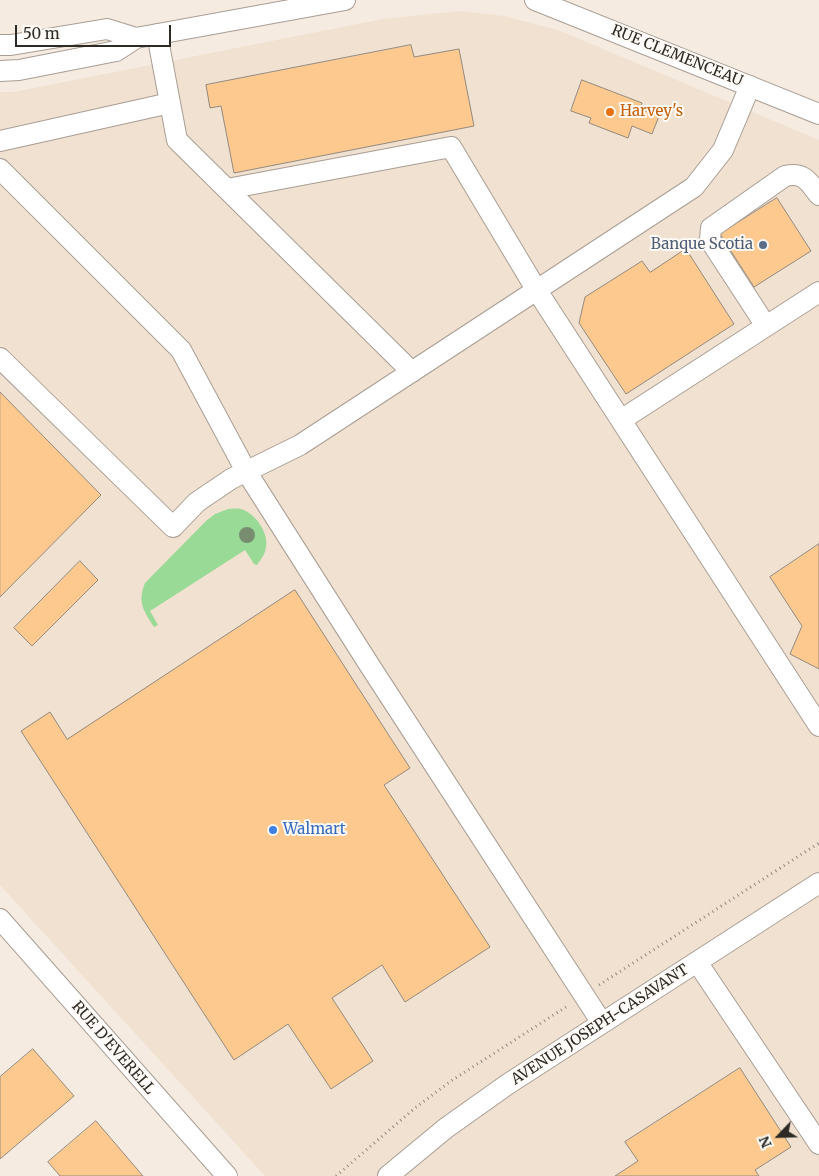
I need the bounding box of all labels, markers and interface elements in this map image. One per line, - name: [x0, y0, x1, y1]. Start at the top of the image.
- scale bar: [18, 15, 174, 47]
- street label: RUE CLEMENCEAU: [609, 21, 745, 91]
- text: 50 m: [23, 24, 60, 43]
- place label: Harvey's: [620, 103, 683, 121]
- marker: Harvey's: [604, 106, 616, 118]
- place label: Banque Scotia: [651, 236, 753, 254]
- marker: Banque Scotia: [757, 239, 769, 251]
- place label: Walmart: [283, 821, 346, 839]
- marker: Walmart: [267, 824, 279, 836]
- street label: AVENUE JOSEPH-CASAVANT: [508, 961, 692, 1089]
- street label: RUE D'EVERELL: [68, 998, 158, 1098]
- north arrow: [754, 1111, 804, 1161]
- text: N: [755, 1133, 776, 1151]

